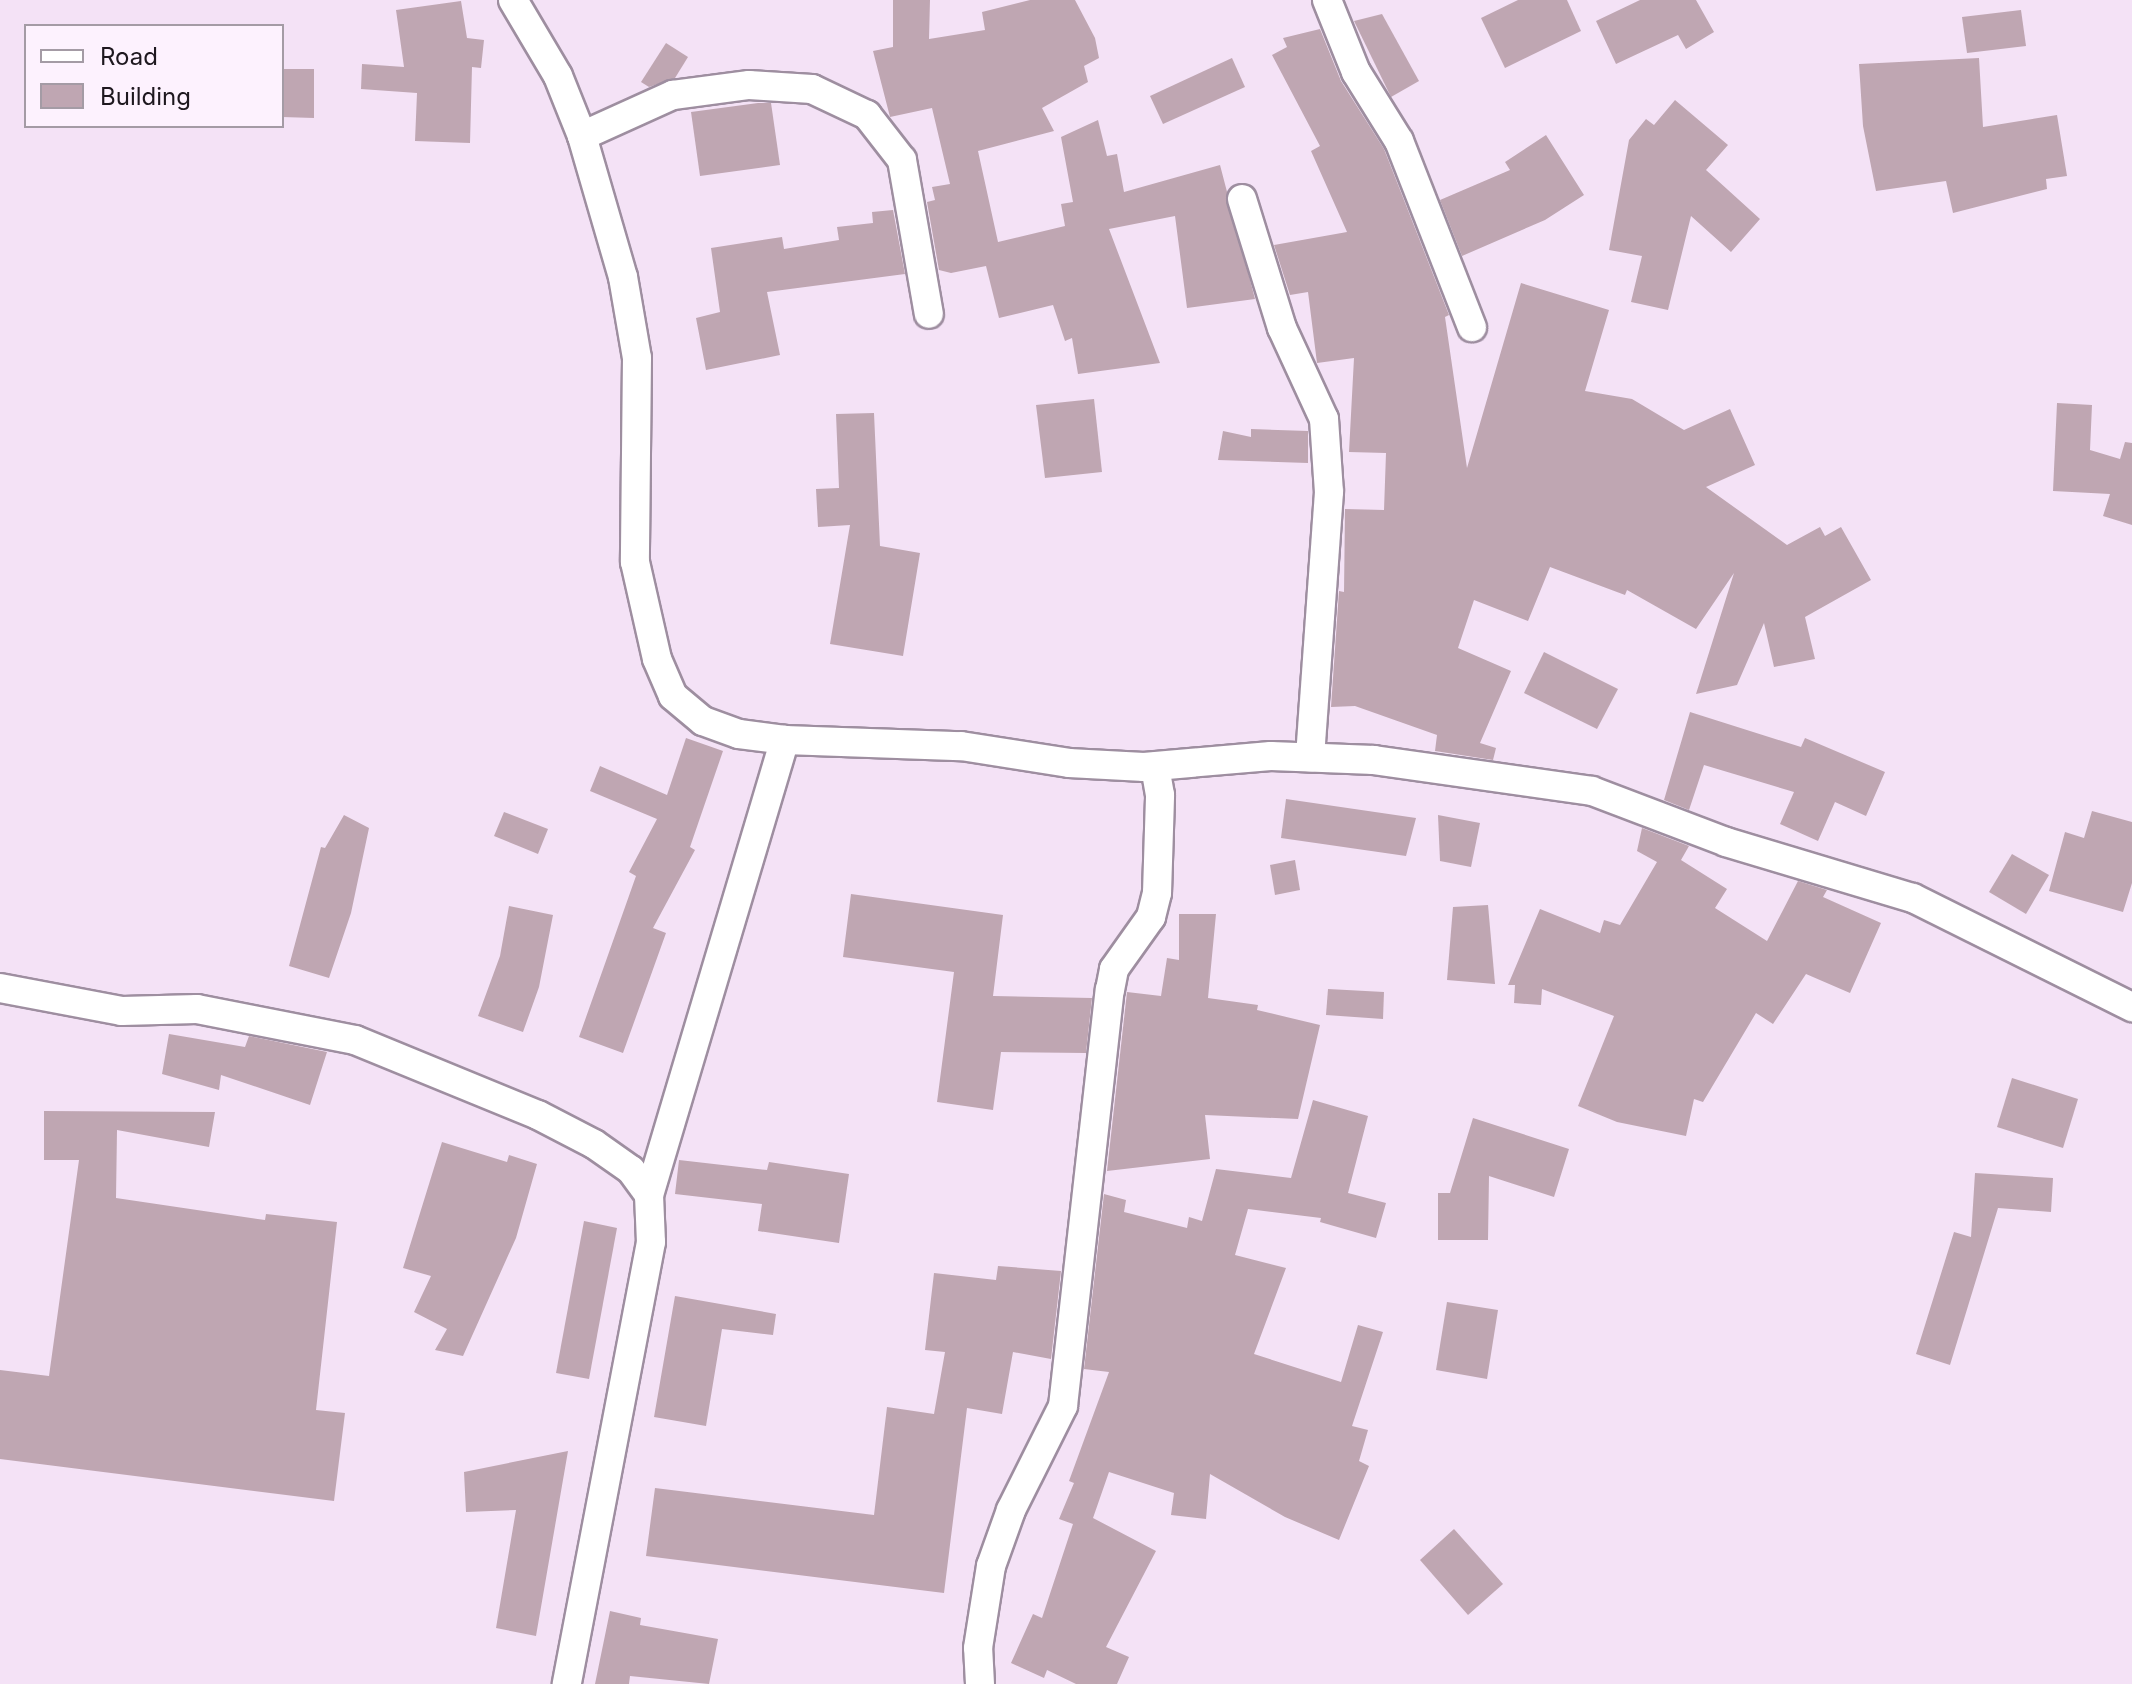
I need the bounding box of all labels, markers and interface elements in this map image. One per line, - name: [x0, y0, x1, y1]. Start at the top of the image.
- legend: [24, 24, 284, 128]
- text: Road: [100, 42, 158, 71]
- text: Building: [100, 82, 191, 111]

